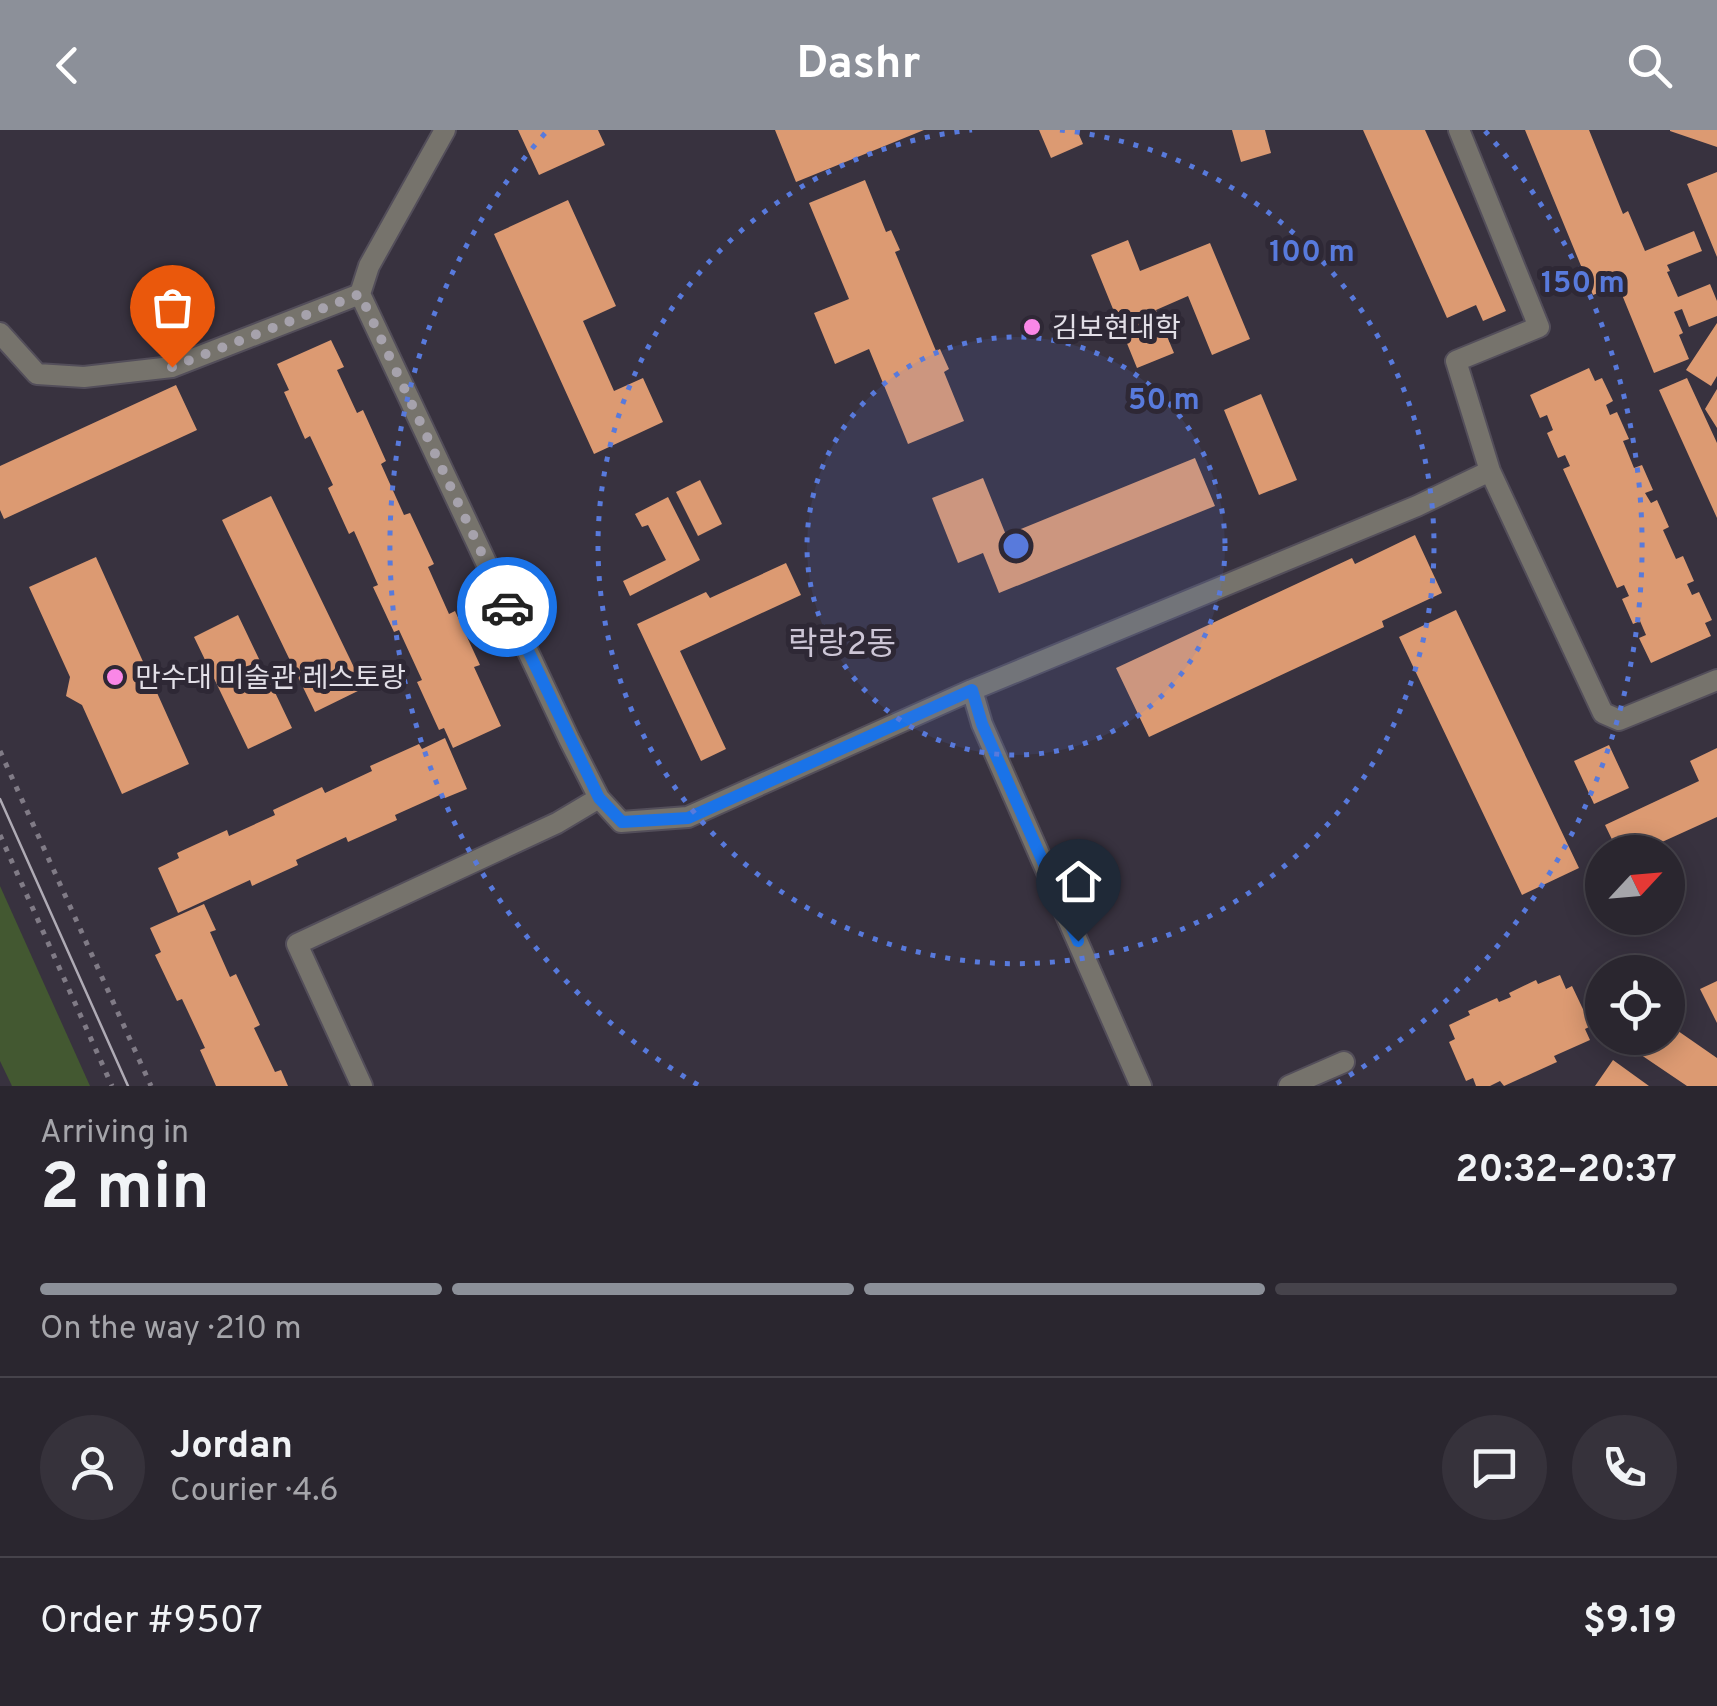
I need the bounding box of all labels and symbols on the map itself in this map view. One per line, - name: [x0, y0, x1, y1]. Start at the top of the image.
- text: 100 m: [1269, 235, 1355, 272]
- pin: [130, 265, 215, 368]
- text: 150 m: [1541, 266, 1625, 303]
- place label: 김보현대학: [1052, 312, 1181, 348]
- marker: 김보현대학: [1021, 316, 1043, 338]
- text: 50 m: [1128, 383, 1200, 420]
- centre of rings: [998, 528, 1034, 564]
- courier: [457, 557, 557, 657]
- district label: 락랑2동: [788, 626, 896, 666]
- place label: 만수대 미술관 레스토랑: [135, 662, 406, 698]
- marker: 만수대 미술관 레스토랑: [104, 666, 126, 688]
- north arrow: [1585, 835, 1685, 935]
- pin: [1036, 839, 1121, 942]

